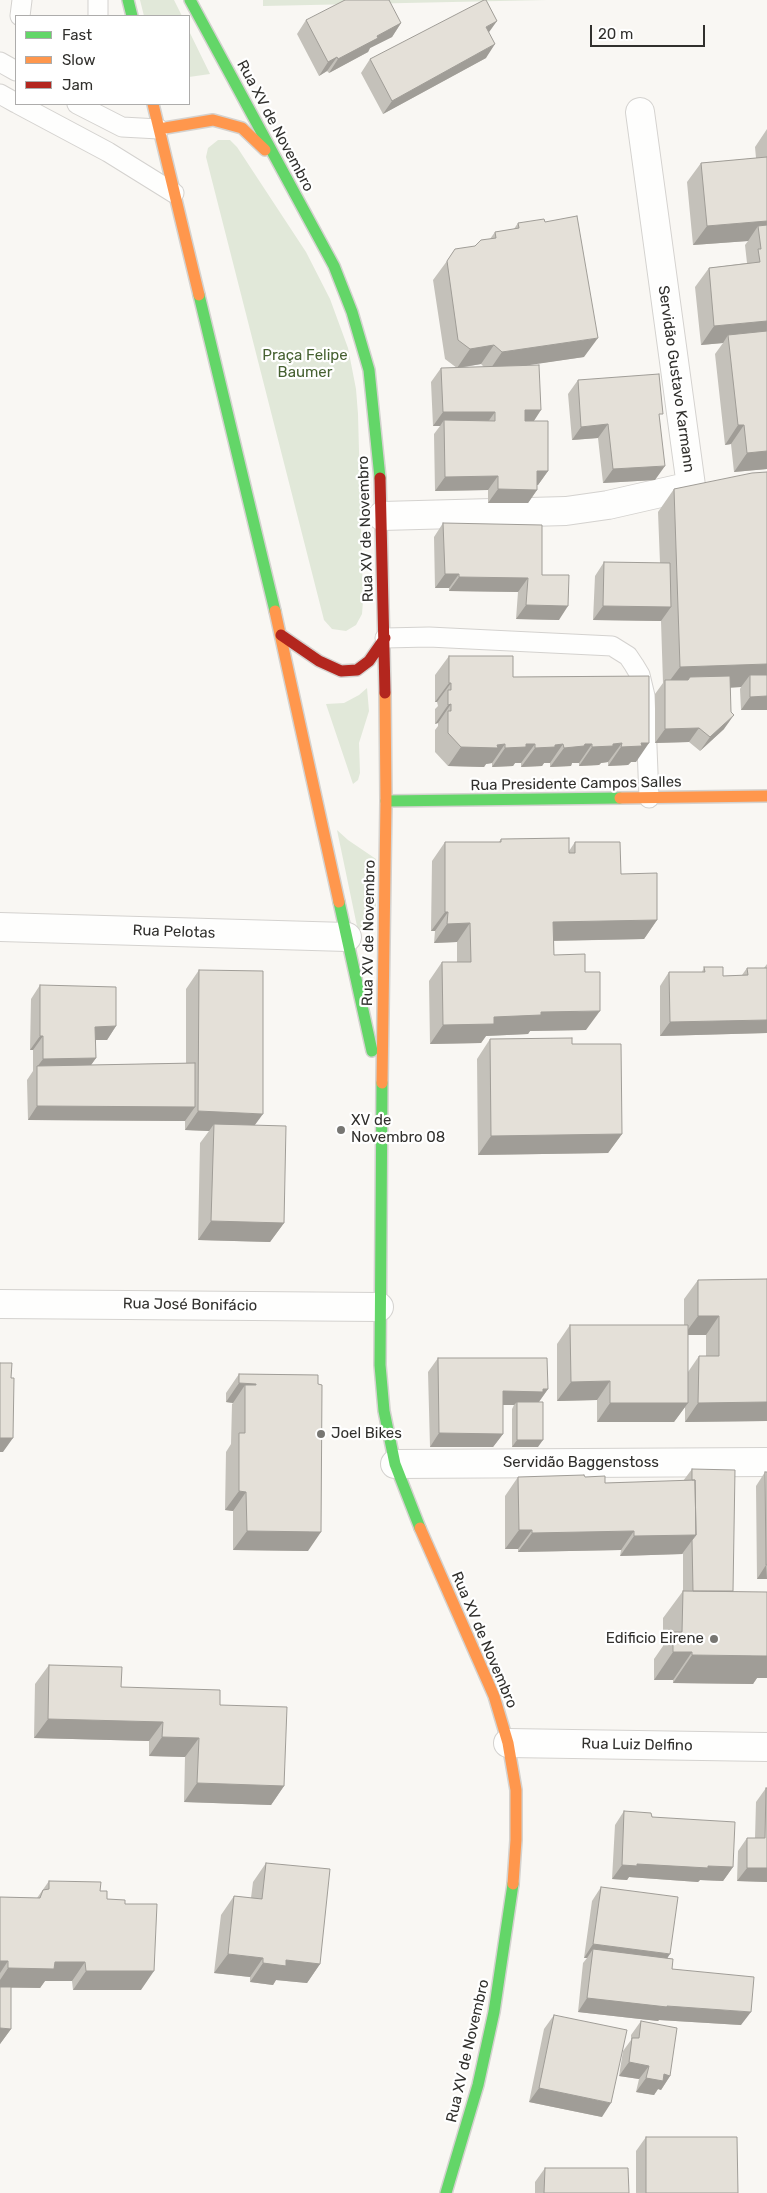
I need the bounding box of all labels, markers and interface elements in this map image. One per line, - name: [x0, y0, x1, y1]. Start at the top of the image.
- legend: [15, 15, 190, 105]
- scale bar: [592, 15, 707, 47]
- text: 20 m: [598, 25, 633, 43]
- text: Fast: [62, 26, 92, 44]
- text: Slow: [62, 51, 95, 69]
- street label: Rua XV de Novembro: [233, 57, 317, 195]
- text: Jam: [62, 76, 93, 94]
- street label: Servidão Gustavo Karmann: [654, 284, 698, 474]
- park label: Praça Felipe Baumer: [262, 347, 348, 382]
- street label: Rua XV de Novembro: [354, 456, 378, 602]
- street label: Rua Presidente Campos Salles: [470, 773, 682, 795]
- street label: Rua XV de Novembro: [359, 860, 379, 1006]
- street label: Rua Pelotas: [132, 922, 216, 942]
- place label: XV de Novembro 08: [351, 1112, 445, 1147]
- marker: XV de Novembro 08: [335, 1124, 347, 1136]
- street label: Rua José Bonifácio: [123, 1295, 257, 1315]
- place label: Joel Bikes: [331, 1425, 402, 1443]
- marker: Joel Bikes: [315, 1428, 327, 1440]
- street label: Servidão Baggenstoss: [503, 1454, 659, 1472]
- street label: Rua XV de Novembro: [447, 1569, 521, 1711]
- place label: Edificio Eirene: [606, 1630, 704, 1648]
- marker: Edificio Eirene: [708, 1633, 720, 1645]
- street label: Rua Luiz Delfino: [581, 1735, 693, 1755]
- street label: Rua XV de Novembro: [443, 1978, 493, 2124]

